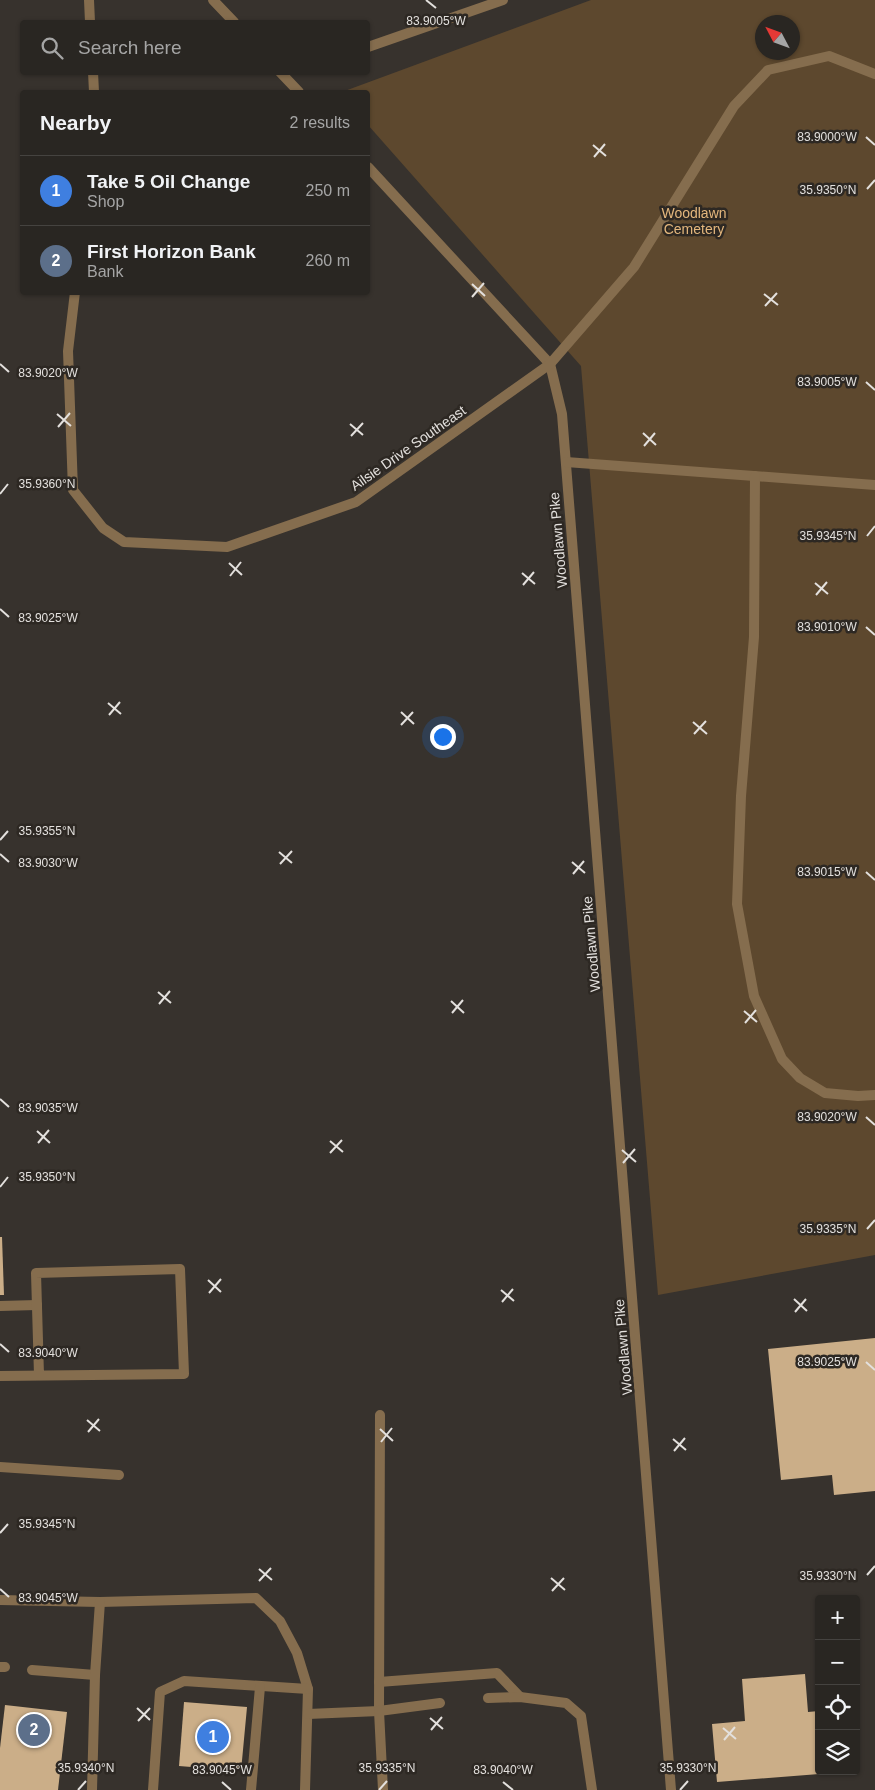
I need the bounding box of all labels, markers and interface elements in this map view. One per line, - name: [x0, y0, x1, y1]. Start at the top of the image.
- text: 83.9005°W: [406, 14, 466, 28]
- north arrow: [755, 15, 800, 60]
- search box: [20, 20, 370, 75]
- icon: search: [38, 34, 66, 62]
- text: Search here: [78, 37, 182, 58]
- text: Nearby: [40, 111, 111, 134]
- text: 2 results: [290, 114, 350, 131]
- text: 83.9000°W: [797, 130, 857, 144]
- text: Take 5 Oil Change: [87, 171, 250, 192]
- text: 1: [52, 182, 60, 199]
- text: 250 m: [306, 182, 350, 199]
- text: 35.9350°N: [800, 183, 856, 197]
- text: Shop: [87, 193, 124, 210]
- park label: Woodlawn Cemetery: [661, 205, 727, 237]
- text: First Horizon Bank: [87, 241, 256, 262]
- text: 2: [52, 252, 60, 269]
- text: 260 m: [306, 252, 350, 269]
- text: Bank: [87, 263, 123, 280]
- text: 83.9020°W: [18, 366, 78, 380]
- text: 83.9005°W: [797, 375, 857, 389]
- street label: Ailsie Drive Southeast: [347, 402, 469, 494]
- text: 35.9360°N: [19, 477, 75, 491]
- street label: Woodlawn Pike: [546, 491, 570, 589]
- text: 35.9345°N: [800, 529, 856, 543]
- text: 83.9025°W: [18, 611, 78, 625]
- text: 83.9010°W: [797, 620, 857, 634]
- your location: [430, 724, 456, 750]
- text: 35.9355°N: [19, 824, 75, 838]
- text: 83.9030°W: [18, 856, 78, 870]
- text: 83.9015°W: [797, 865, 857, 879]
- street label: Woodlawn Pike: [579, 895, 603, 993]
- text: 83.9035°W: [18, 1101, 78, 1115]
- text: 83.9020°W: [797, 1110, 857, 1124]
- text: 35.9350°N: [19, 1170, 75, 1184]
- text: 35.9335°N: [800, 1222, 856, 1236]
- street label: Woodlawn Pike: [611, 1298, 635, 1396]
- text: 83.9040°W: [18, 1346, 78, 1360]
- text: 83.9025°W: [797, 1355, 857, 1369]
- text: 35.9345°N: [19, 1517, 75, 1531]
- text: 35.9330°N: [800, 1569, 856, 1583]
- text: 83.9045°W: [18, 1591, 78, 1605]
- map controls: [815, 1595, 860, 1775]
- button: +: [815, 1595, 860, 1640]
- button: −: [815, 1640, 860, 1685]
- button: locate: [815, 1685, 860, 1730]
- pin: 2: [18, 1711, 50, 1749]
- pin: 1: [197, 1718, 229, 1756]
- button: layers: [815, 1730, 860, 1775]
- text: 35.9340°N: [58, 1761, 114, 1775]
- text: 35.9335°N: [359, 1761, 415, 1775]
- text: 35.9330°N: [660, 1761, 716, 1775]
- text: 83.9045°W: [192, 1763, 252, 1777]
- text: 83.9040°W: [473, 1763, 533, 1777]

